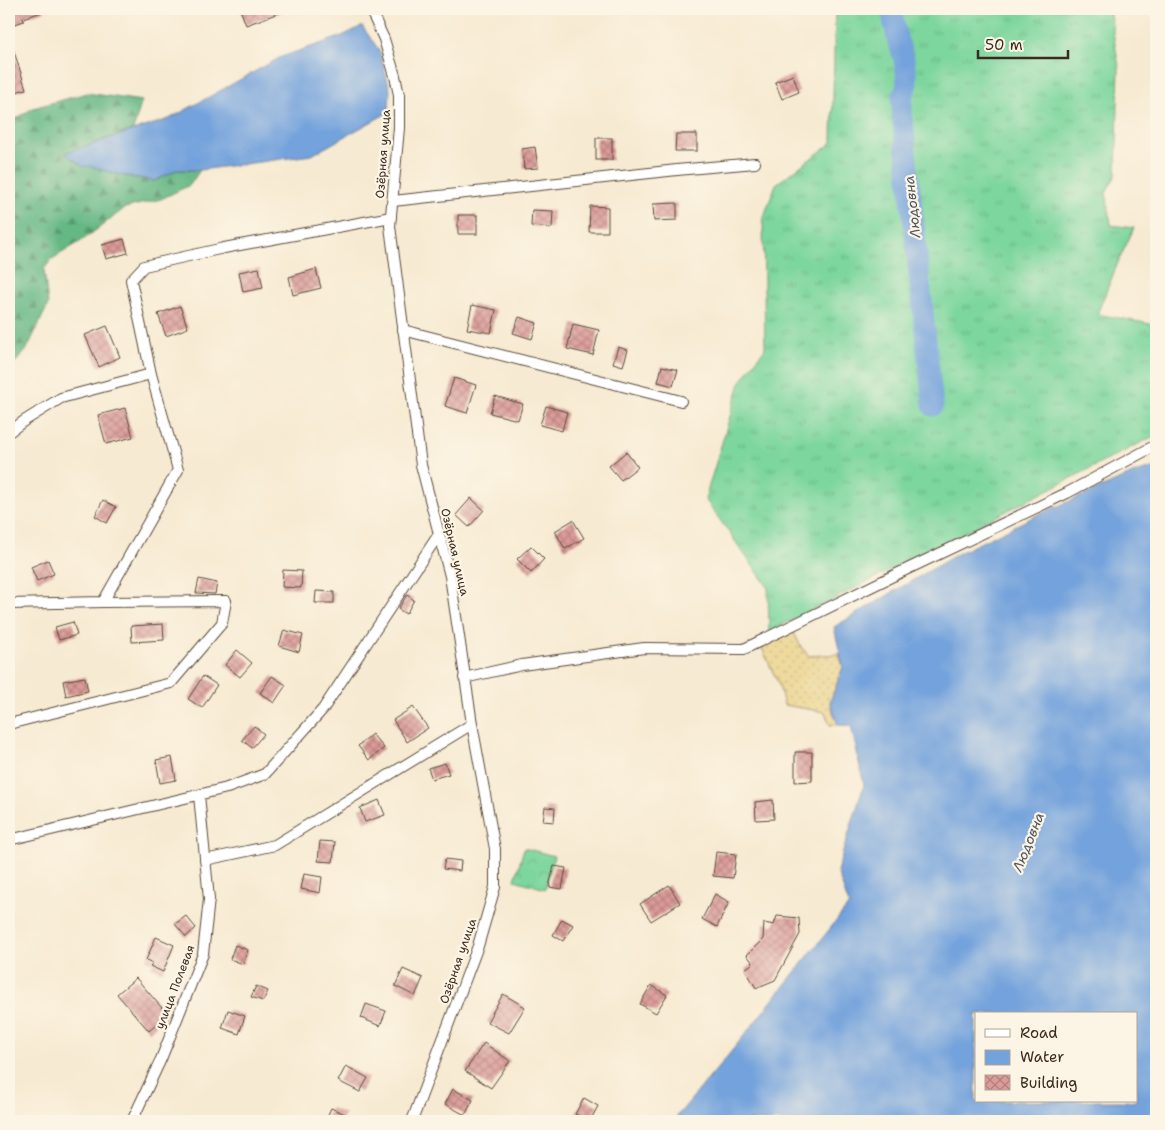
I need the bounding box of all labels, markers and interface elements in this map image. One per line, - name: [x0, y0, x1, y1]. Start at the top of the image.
- scale bar: [978, 28, 1068, 60]
- text: 50 m: [985, 35, 1023, 55]
- street label: Озёрная улица: [372, 108, 394, 199]
- water label: Людовна: [900, 175, 924, 240]
- street label: Озёрная улица: [437, 507, 473, 598]
- water label: Людовна: [1008, 810, 1048, 875]
- street label: Озёрная улица: [436, 916, 480, 1006]
- street label: улица Полевая: [152, 943, 198, 1031]
- legend: [975, 1012, 1138, 1102]
- text: Road: [1020, 1023, 1058, 1043]
- text: Water: [1020, 1047, 1064, 1067]
- text: Building: [1020, 1073, 1077, 1093]

